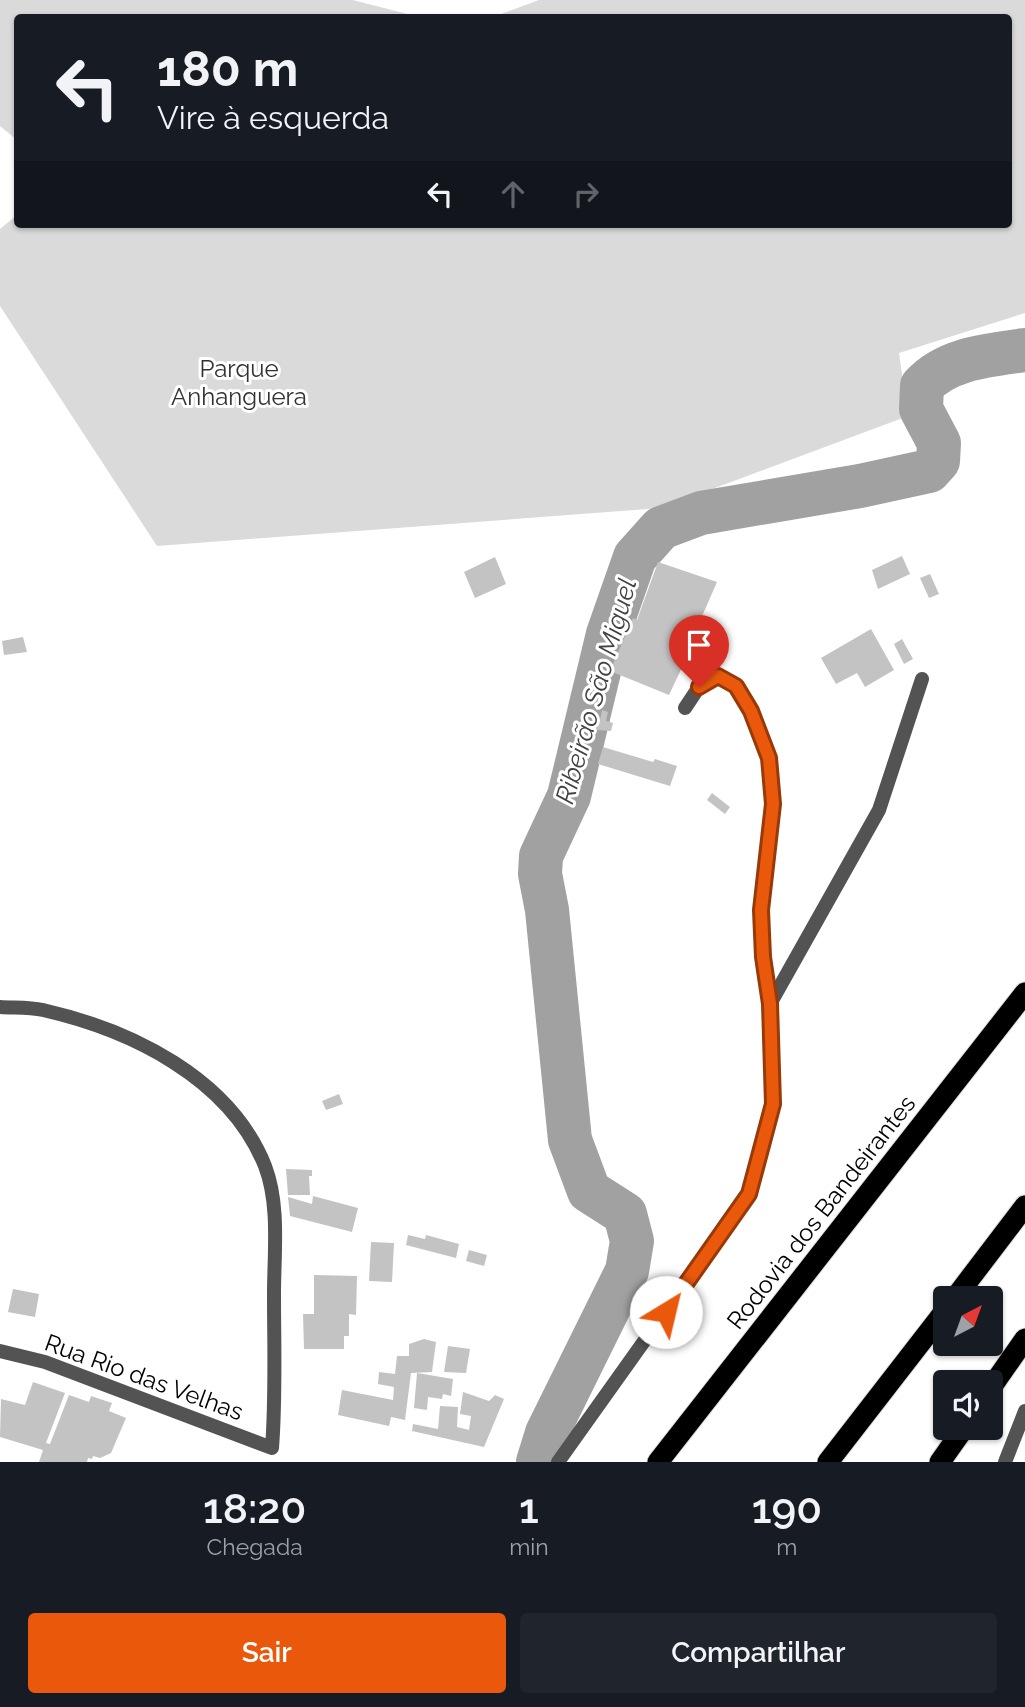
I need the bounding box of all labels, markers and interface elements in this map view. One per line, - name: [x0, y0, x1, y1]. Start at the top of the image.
- text: 180 m: [157, 40, 298, 97]
- icon: left: [42, 42, 133, 133]
- text: Vire à esquerda: [157, 99, 389, 136]
- icon: left: [421, 175, 459, 213]
- icon: ahead: [494, 175, 532, 213]
- icon: right: [567, 175, 605, 213]
- park label: Parque Anhanguera: [171, 354, 307, 411]
- water label: Ribeirão São Miguel: [550, 575, 643, 807]
- pin: [669, 615, 729, 687]
- icon: arrive: [680, 626, 718, 664]
- street label: Rodovia dos Bandeirantes: [721, 1089, 921, 1335]
- position arrow: [629, 1275, 703, 1349]
- north arrow: [933, 1286, 1003, 1356]
- map controls: [933, 1286, 1003, 1440]
- street label: Rua Rio das Velhas: [41, 1328, 247, 1426]
- button: sound: [933, 1370, 1003, 1440]
- text: 18:20: [203, 1484, 306, 1533]
- text: 1: [519, 1484, 539, 1533]
- text: 190: [752, 1484, 822, 1533]
- text: Chegada: [206, 1533, 303, 1560]
- text: min: [509, 1533, 549, 1560]
- text: m: [776, 1533, 797, 1560]
- button: Sair: [28, 1613, 506, 1693]
- button: Compartilhar: [520, 1613, 997, 1693]

